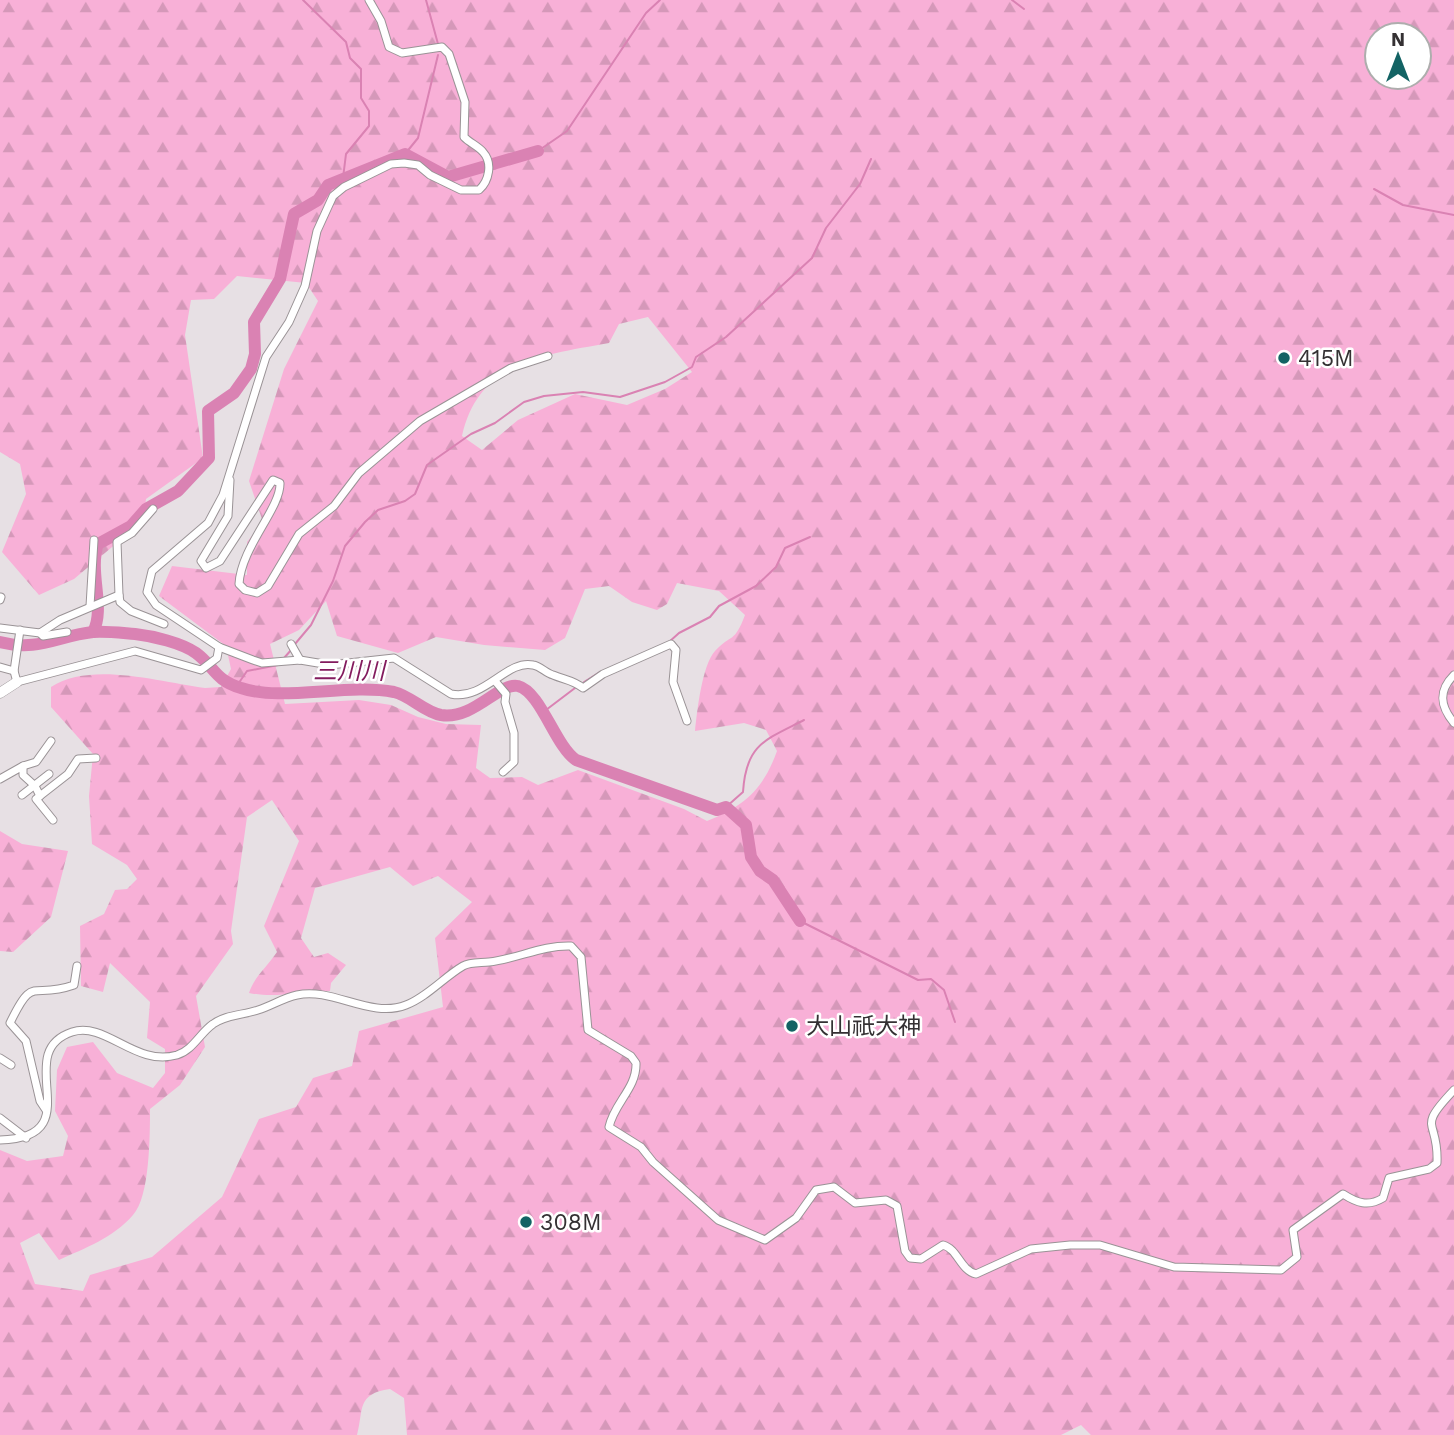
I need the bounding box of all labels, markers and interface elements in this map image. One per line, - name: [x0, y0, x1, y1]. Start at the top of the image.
- north arrow: [1363, 21, 1433, 91]
- text: N: [1391, 28, 1405, 51]
- place label: 415M: [1298, 345, 1354, 372]
- marker: 415M: [1276, 350, 1292, 366]
- water label: 三川川: [313, 657, 388, 685]
- place label: 大山祇大神: [806, 1013, 921, 1040]
- marker: 大山祇大神: [784, 1018, 800, 1034]
- place label: 308M: [540, 1209, 602, 1236]
- marker: 308M: [518, 1214, 534, 1230]

